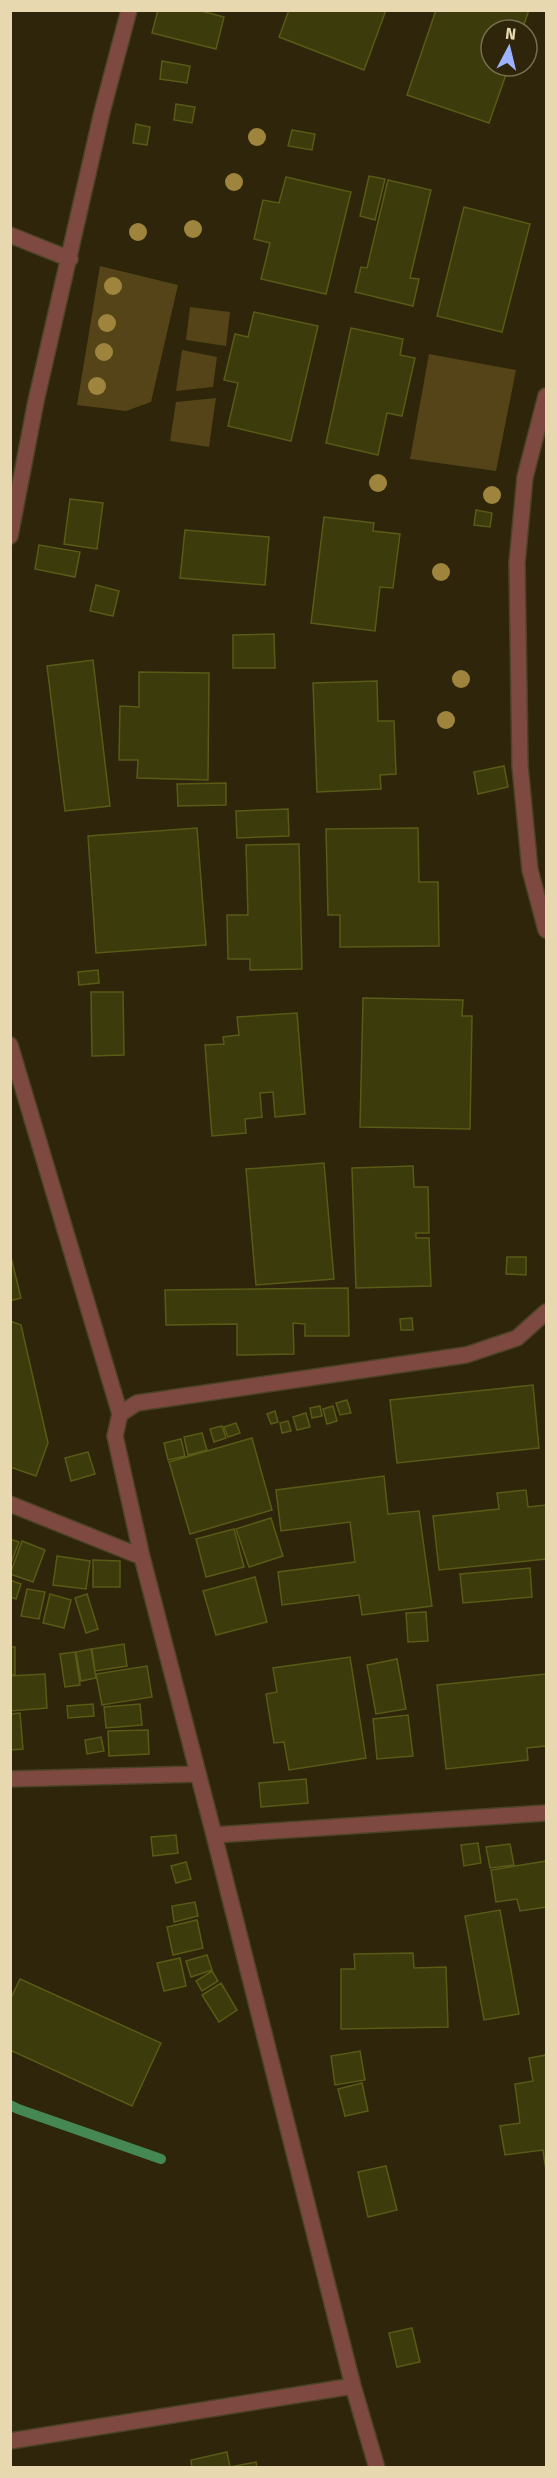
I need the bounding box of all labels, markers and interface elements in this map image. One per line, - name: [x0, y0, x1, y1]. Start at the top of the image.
- north arrow: [479, 18, 539, 78]
- text: N: [504, 24, 517, 44]

